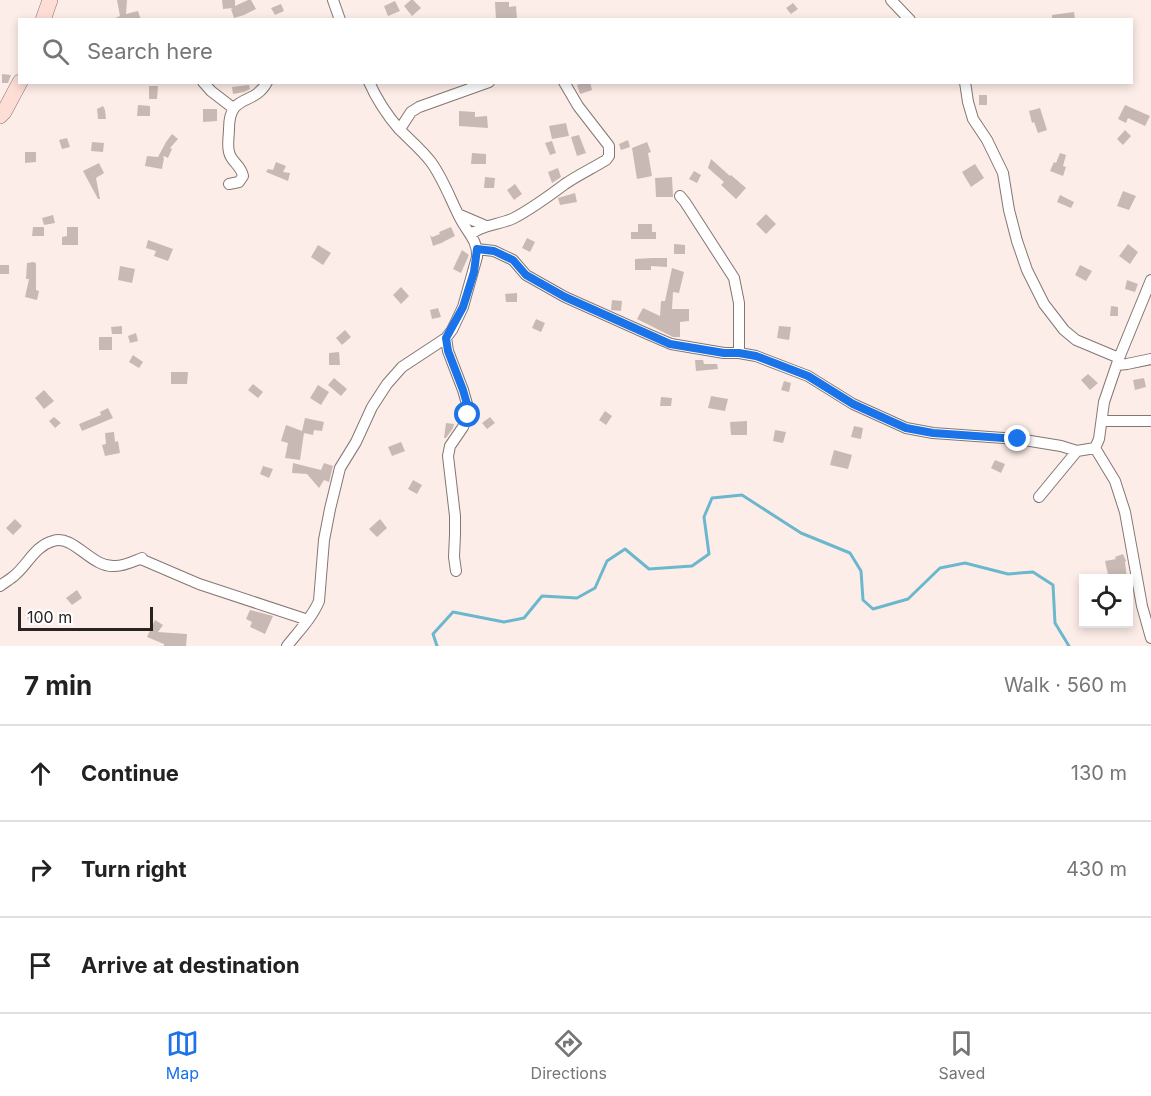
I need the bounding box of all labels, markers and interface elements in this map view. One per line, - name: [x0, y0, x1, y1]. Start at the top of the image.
- search box: [18, 18, 1133, 84]
- icon: search: [39, 35, 72, 68]
- text: Search here: [87, 38, 213, 64]
- route start: [454, 401, 480, 427]
- route end: [1004, 425, 1030, 451]
- map controls: [1079, 574, 1133, 628]
- button: locate: [1079, 574, 1133, 628]
- scale bar: [18, 604, 153, 632]
- text: 100 m: [27, 607, 72, 627]
- text: 7 min: [24, 670, 92, 701]
- text: Walk · 560 m: [1004, 673, 1127, 697]
- icon: ahead: [24, 757, 57, 790]
- text: Continue: [81, 760, 179, 786]
- text: 130 m: [1071, 761, 1127, 785]
- icon: right: [24, 853, 57, 886]
- text: Turn right: [81, 856, 187, 882]
- text: 430 m: [1066, 857, 1127, 881]
- icon: arrive: [24, 949, 57, 982]
- text: Arrive at destination: [81, 952, 300, 978]
- tab: Map: [166, 1027, 199, 1083]
- tab: Directions: [531, 1027, 607, 1083]
- tab: Saved: [938, 1027, 985, 1083]

